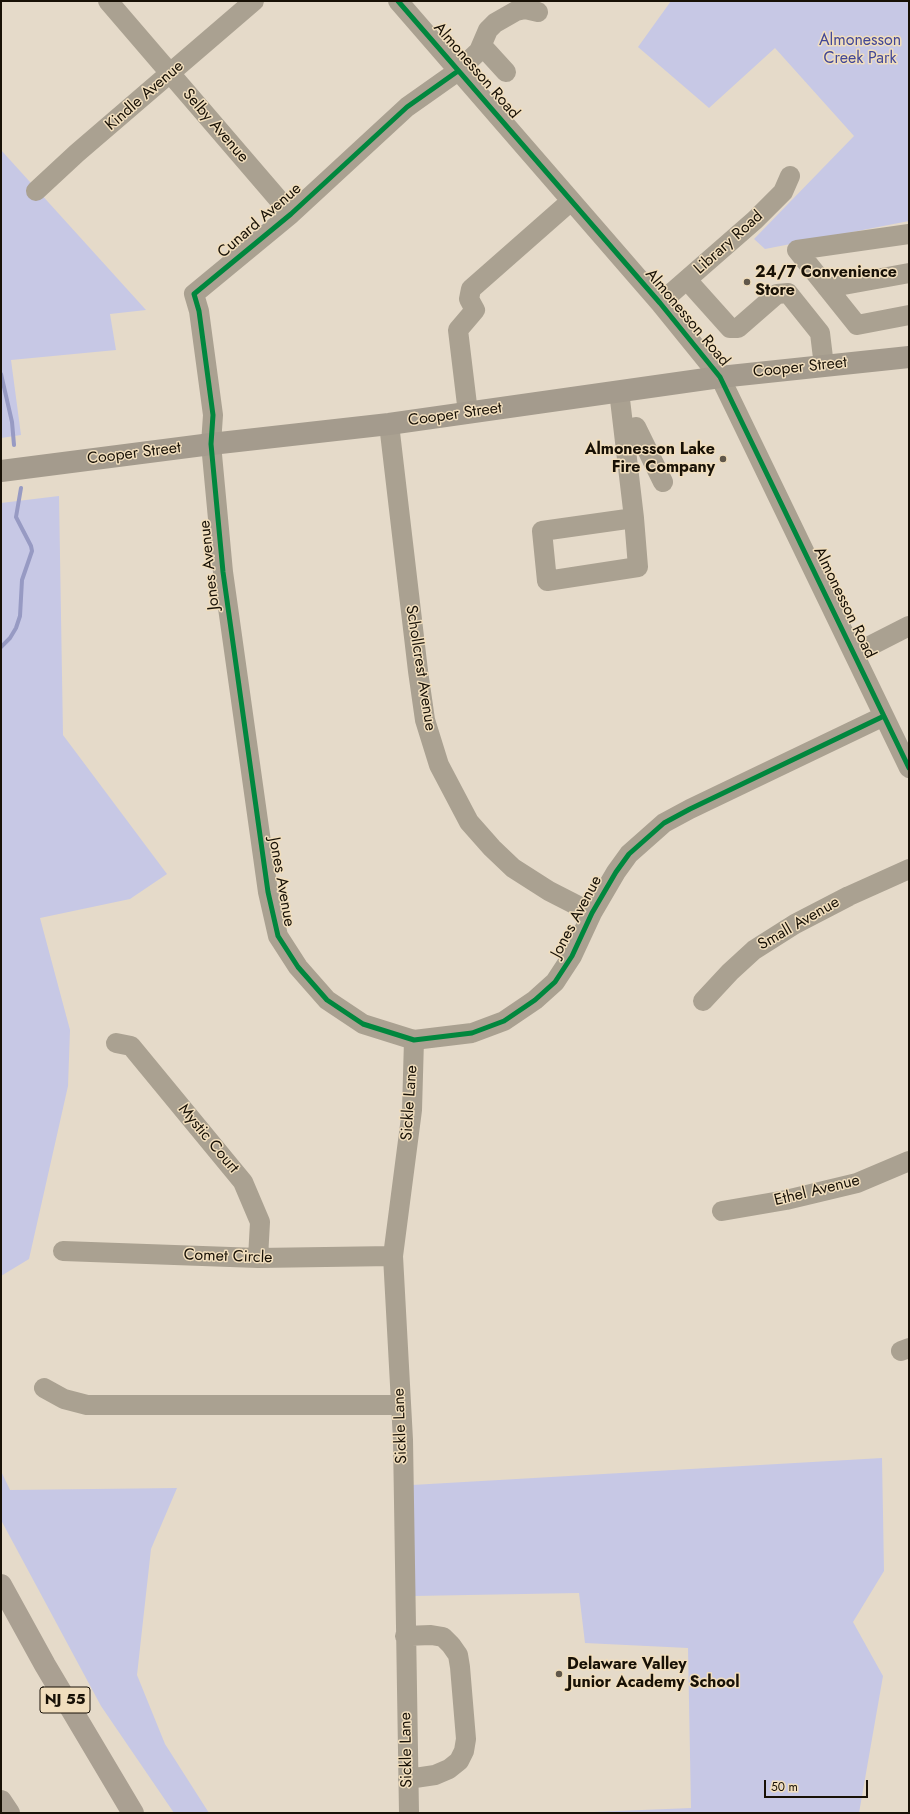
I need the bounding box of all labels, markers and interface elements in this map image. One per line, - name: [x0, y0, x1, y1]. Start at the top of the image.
- street label: Almonesson Road: [429, 19, 523, 123]
- park label: Almonesson Creek Park: [819, 31, 901, 69]
- street label: Kindle Avenue: [102, 57, 188, 135]
- street label: Selby Avenue: [178, 85, 252, 167]
- street label: Cunard Avenue: [214, 179, 306, 263]
- street label: Library Road: [691, 207, 767, 279]
- place label: 24/7 Convenience Store: [755, 263, 897, 301]
- street label: Almonesson Road: [641, 265, 733, 371]
- marker: 24/7 Convenience Store: [742, 277, 752, 287]
- street label: Cooper Street: [752, 354, 848, 382]
- street label: Cooper Street: [407, 399, 503, 431]
- street label: Cooper Street: [86, 439, 182, 469]
- place label: Almonesson Lake Fire Company: [585, 440, 715, 478]
- marker: Almonesson Lake Fire Company: [718, 454, 728, 464]
- street label: Jones Avenue: [196, 519, 224, 611]
- street label: Almonesson Road: [809, 544, 879, 662]
- street label: Schollcrest Avenue: [401, 604, 439, 732]
- street label: Jones Avenue: [264, 836, 298, 928]
- street label: Jones Avenue: [547, 873, 607, 961]
- street label: Small Avenue: [755, 893, 843, 955]
- street label: Sickle Lane: [398, 1064, 422, 1142]
- street label: Mystic Court: [174, 1101, 242, 1177]
- street label: Ethel Avenue: [772, 1171, 862, 1211]
- street label: Comet Circle: [183, 1246, 273, 1268]
- street label: Sickle Lane: [390, 1388, 412, 1464]
- place label: Delaware Valley Junior Academy School: [567, 1655, 740, 1693]
- marker: Delaware Valley Junior Academy School: [554, 1669, 564, 1679]
- road number: NJ 55: [40, 1687, 90, 1713]
- street label: Sickle Lane: [397, 1712, 417, 1788]
- scale bar: [766, 1772, 870, 1798]
- text: 50 m: [771, 1778, 798, 1796]

